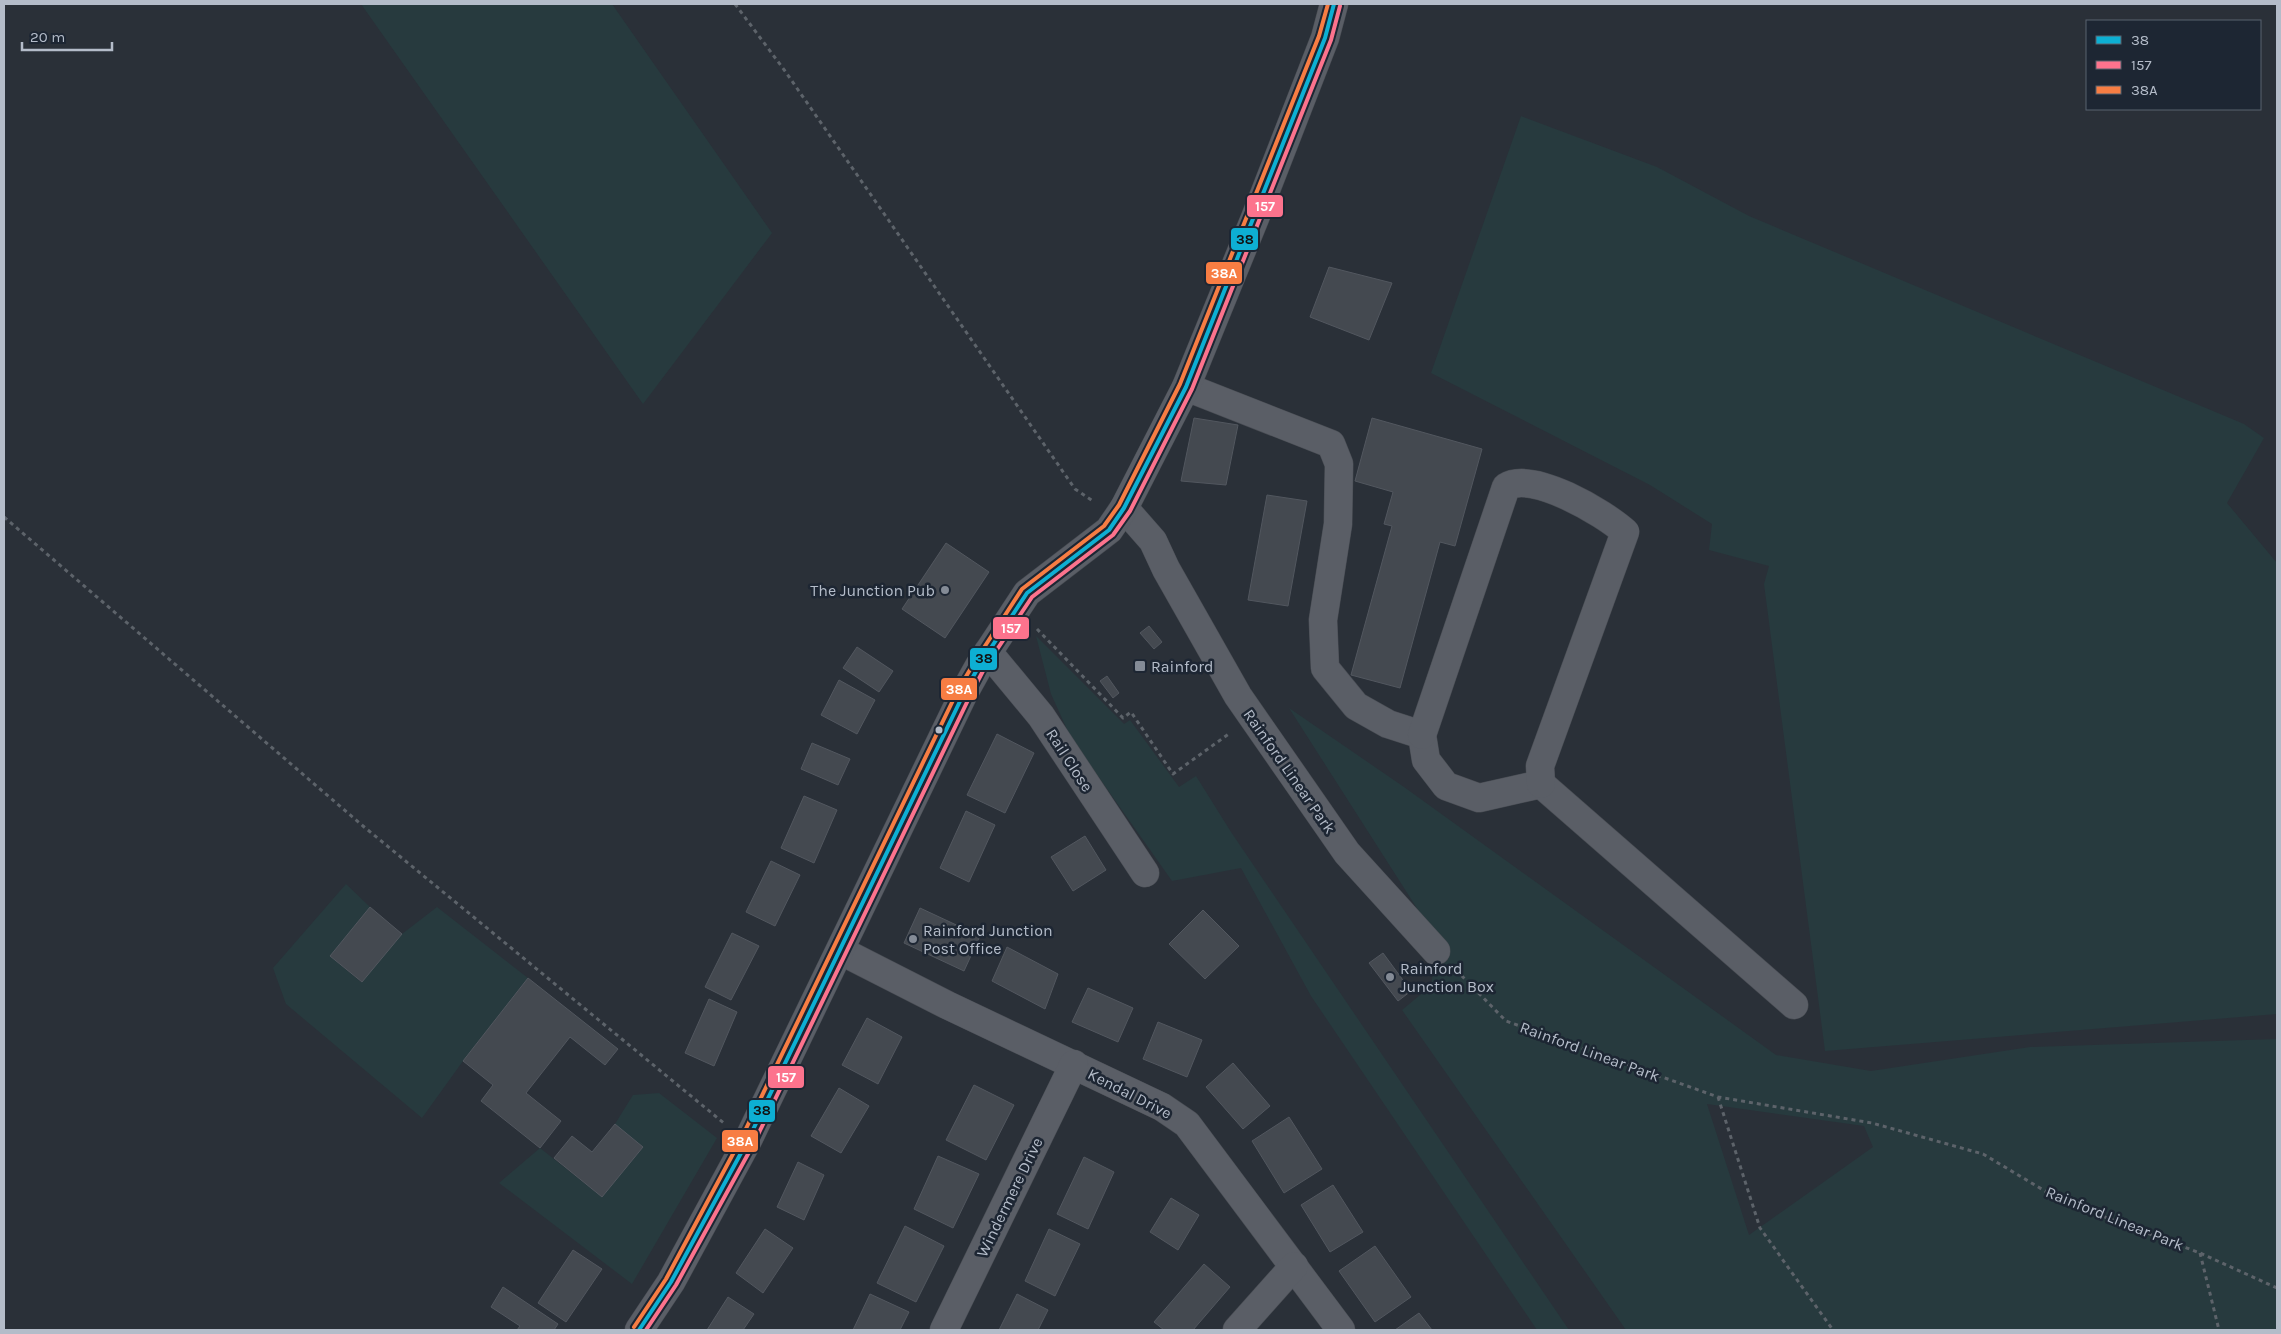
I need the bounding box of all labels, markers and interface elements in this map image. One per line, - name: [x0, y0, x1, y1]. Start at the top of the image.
- scale bar: [22, 20, 112, 52]
- legend: [2086, 20, 2261, 110]
- text: 20 m: [30, 28, 65, 46]
- text: 38: [2131, 31, 2149, 49]
- text: 157: [2131, 56, 2151, 74]
- text: 38A: [2131, 81, 2158, 99]
- line badge: 157: [1246, 194, 1284, 218]
- text: 157: [1255, 198, 1275, 215]
- line badge: 38: [1230, 227, 1259, 251]
- text: 38: [1236, 231, 1254, 248]
- line badge: 38A: [1205, 261, 1243, 285]
- text: 38A: [1211, 265, 1237, 282]
- place label: The Junction Pub: [810, 581, 935, 600]
- marker: The Junction Pub: [939, 584, 951, 596]
- line badge: 157: [992, 616, 1030, 640]
- text: 157: [1001, 620, 1021, 637]
- line badge: 38: [969, 647, 998, 671]
- text: 38: [975, 650, 993, 667]
- place label: Rainford: [1151, 657, 1214, 676]
- marker: Rainford: [1133, 659, 1147, 673]
- line badge: 38A: [940, 677, 978, 701]
- text: 38A: [946, 681, 972, 698]
- street label: Rainford Linear Park: [1240, 706, 1340, 837]
- unlabelled marker: [934, 725, 944, 735]
- street label: Rail Close: [1042, 725, 1097, 795]
- place label: Rainford Junction Post Office: [923, 921, 1053, 958]
- marker: Rainford Junction Post Office: [907, 933, 919, 945]
- place label: Rainford Junction Box: [1400, 959, 1494, 996]
- marker: Rainford Junction Box: [1384, 971, 1396, 983]
- street label: Rainford Linear Park: [1517, 1017, 1662, 1086]
- street label: Kendal Drive: [1085, 1064, 1175, 1123]
- line badge: 157: [767, 1065, 805, 1089]
- text: 157: [776, 1069, 796, 1086]
- line badge: 38: [748, 1099, 776, 1123]
- text: 38: [753, 1102, 771, 1119]
- line badge: 38A: [721, 1129, 759, 1153]
- text: 38A: [727, 1133, 753, 1150]
- street label: Windermere Drive: [972, 1134, 1047, 1260]
- street label: Rainford Linear Park: [2043, 1182, 2187, 1255]

